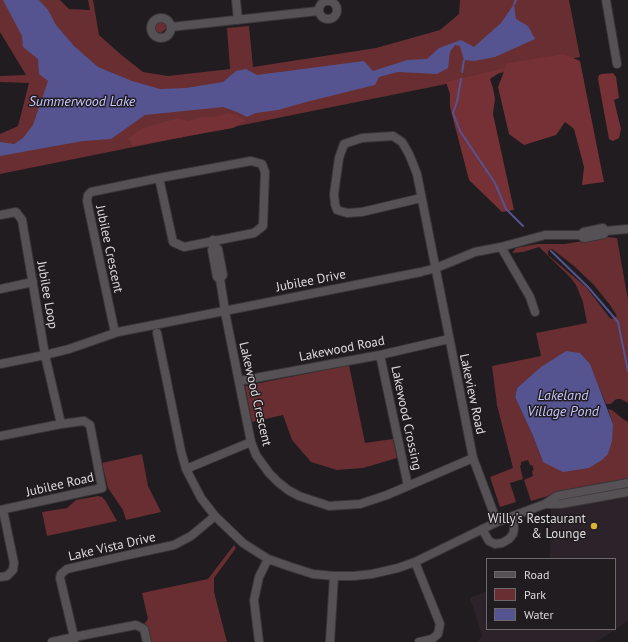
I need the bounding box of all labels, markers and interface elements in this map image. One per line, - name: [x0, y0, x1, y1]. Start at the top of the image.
- water label: Summerwood Lake: [29, 94, 135, 110]
- street label: Jubilee Crescent: [92, 204, 126, 294]
- street label: Jubilee Loop: [33, 260, 61, 330]
- street label: Jubilee Drive: [275, 267, 347, 295]
- street label: Lakewood Road: [298, 333, 386, 365]
- street label: Lakewood Crescent: [235, 340, 275, 448]
- street label: Lakeview Road: [456, 352, 488, 436]
- street label: Lakewood Crossing: [387, 364, 425, 472]
- water label: Lakeland Village Pond: [527, 388, 599, 420]
- street label: Jubilee Road: [25, 470, 95, 500]
- place label: Willy's Restaurant & Lounge: [488, 511, 586, 542]
- marker: Willy's Restaurant & Lounge: [589, 521, 599, 531]
- street label: Lake Vista Drive: [67, 529, 157, 565]
- legend: [486, 558, 616, 630]
- text: Road: [524, 567, 549, 582]
- text: Park: [524, 587, 546, 602]
- text: Water: [524, 607, 554, 622]

